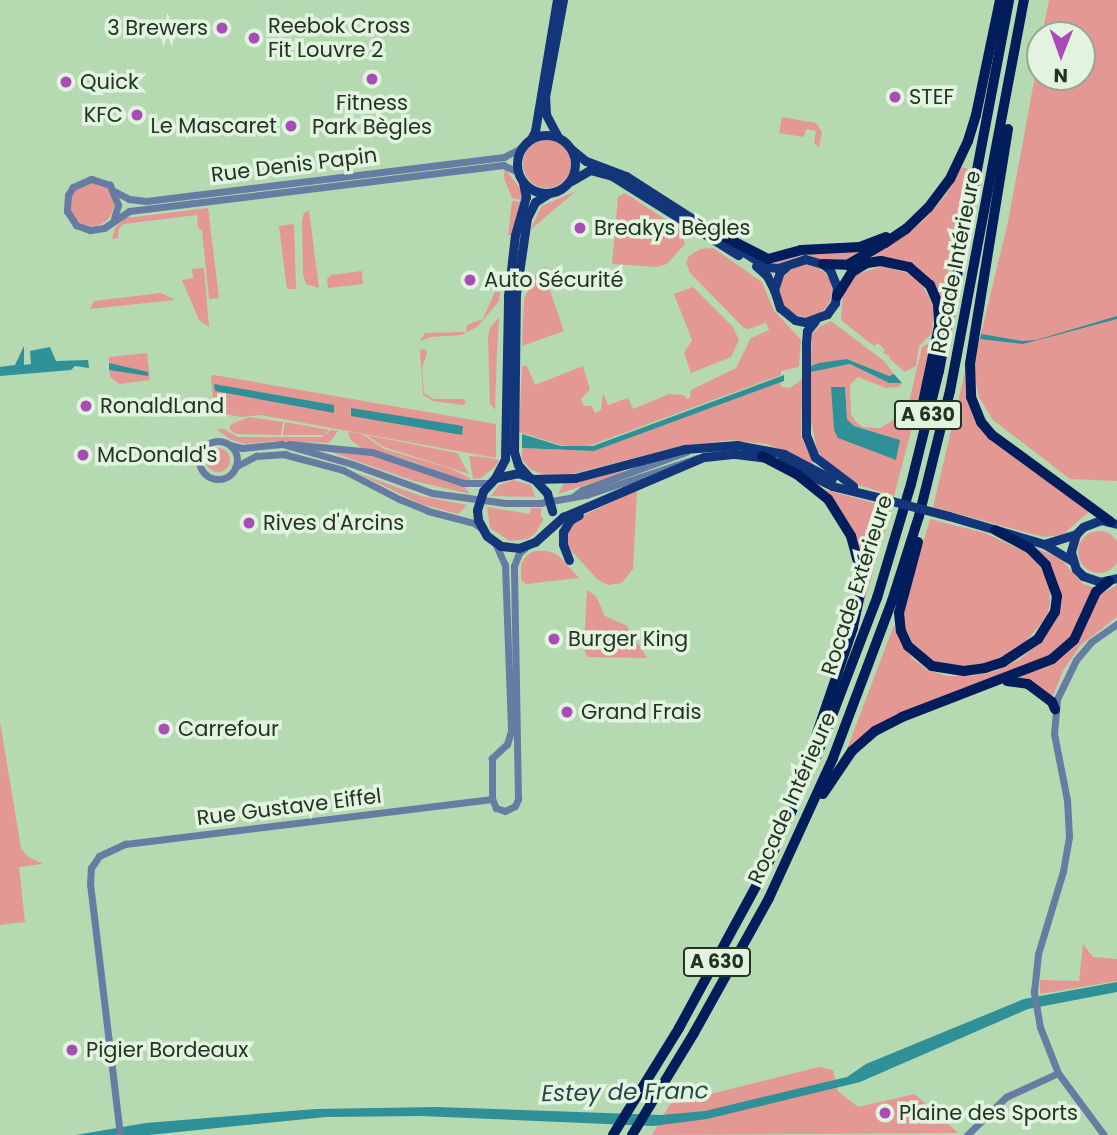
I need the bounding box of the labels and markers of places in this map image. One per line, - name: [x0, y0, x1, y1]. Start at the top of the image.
- place label: Reebok Cross Fit Louvre 2: [268, 13, 410, 63]
- place label: 3 Brewers: [107, 15, 208, 41]
- marker: 3 Brewers: [214, 20, 230, 36]
- marker: Reebok Cross Fit Louvre 2: [246, 30, 262, 46]
- place label: Quick: [80, 69, 139, 95]
- marker: Fitness Park Bègles: [364, 71, 380, 87]
- marker: Quick: [58, 74, 74, 90]
- place label: STEF: [909, 84, 954, 110]
- marker: STEF: [887, 89, 903, 105]
- place label: Fitness Park Bègles: [312, 90, 432, 140]
- place label: KFC: [84, 102, 123, 128]
- marker: KFC: [129, 107, 145, 123]
- place label: Le Mascaret: [151, 113, 277, 139]
- marker: Le Mascaret: [283, 118, 299, 134]
- place label: Breakys Bègles: [594, 215, 750, 241]
- marker: Breakys Bègles: [572, 220, 588, 236]
- place label: Auto Sécurité: [484, 267, 623, 293]
- marker: Auto Sécurité: [462, 272, 478, 288]
- place label: RonaldLand: [100, 393, 224, 419]
- marker: RonaldLand: [78, 398, 94, 414]
- place label: McDonald's: [97, 442, 217, 468]
- marker: McDonald's: [75, 447, 91, 463]
- place label: Rives d'Arcins: [263, 510, 404, 536]
- marker: Rives d'Arcins: [241, 515, 257, 531]
- place label: Burger King: [568, 626, 688, 652]
- marker: Burger King: [546, 631, 562, 647]
- place label: Grand Frais: [581, 699, 701, 725]
- marker: Grand Frais: [559, 704, 575, 720]
- place label: Carrefour: [178, 716, 279, 742]
- marker: Carrefour: [156, 721, 172, 737]
- place label: Pigier Bordeaux: [86, 1037, 248, 1063]
- marker: Pigier Bordeaux: [64, 1042, 80, 1058]
- place label: Plaine des Sports: [899, 1100, 1078, 1126]
- marker: Plaine des Sports: [877, 1105, 893, 1121]

